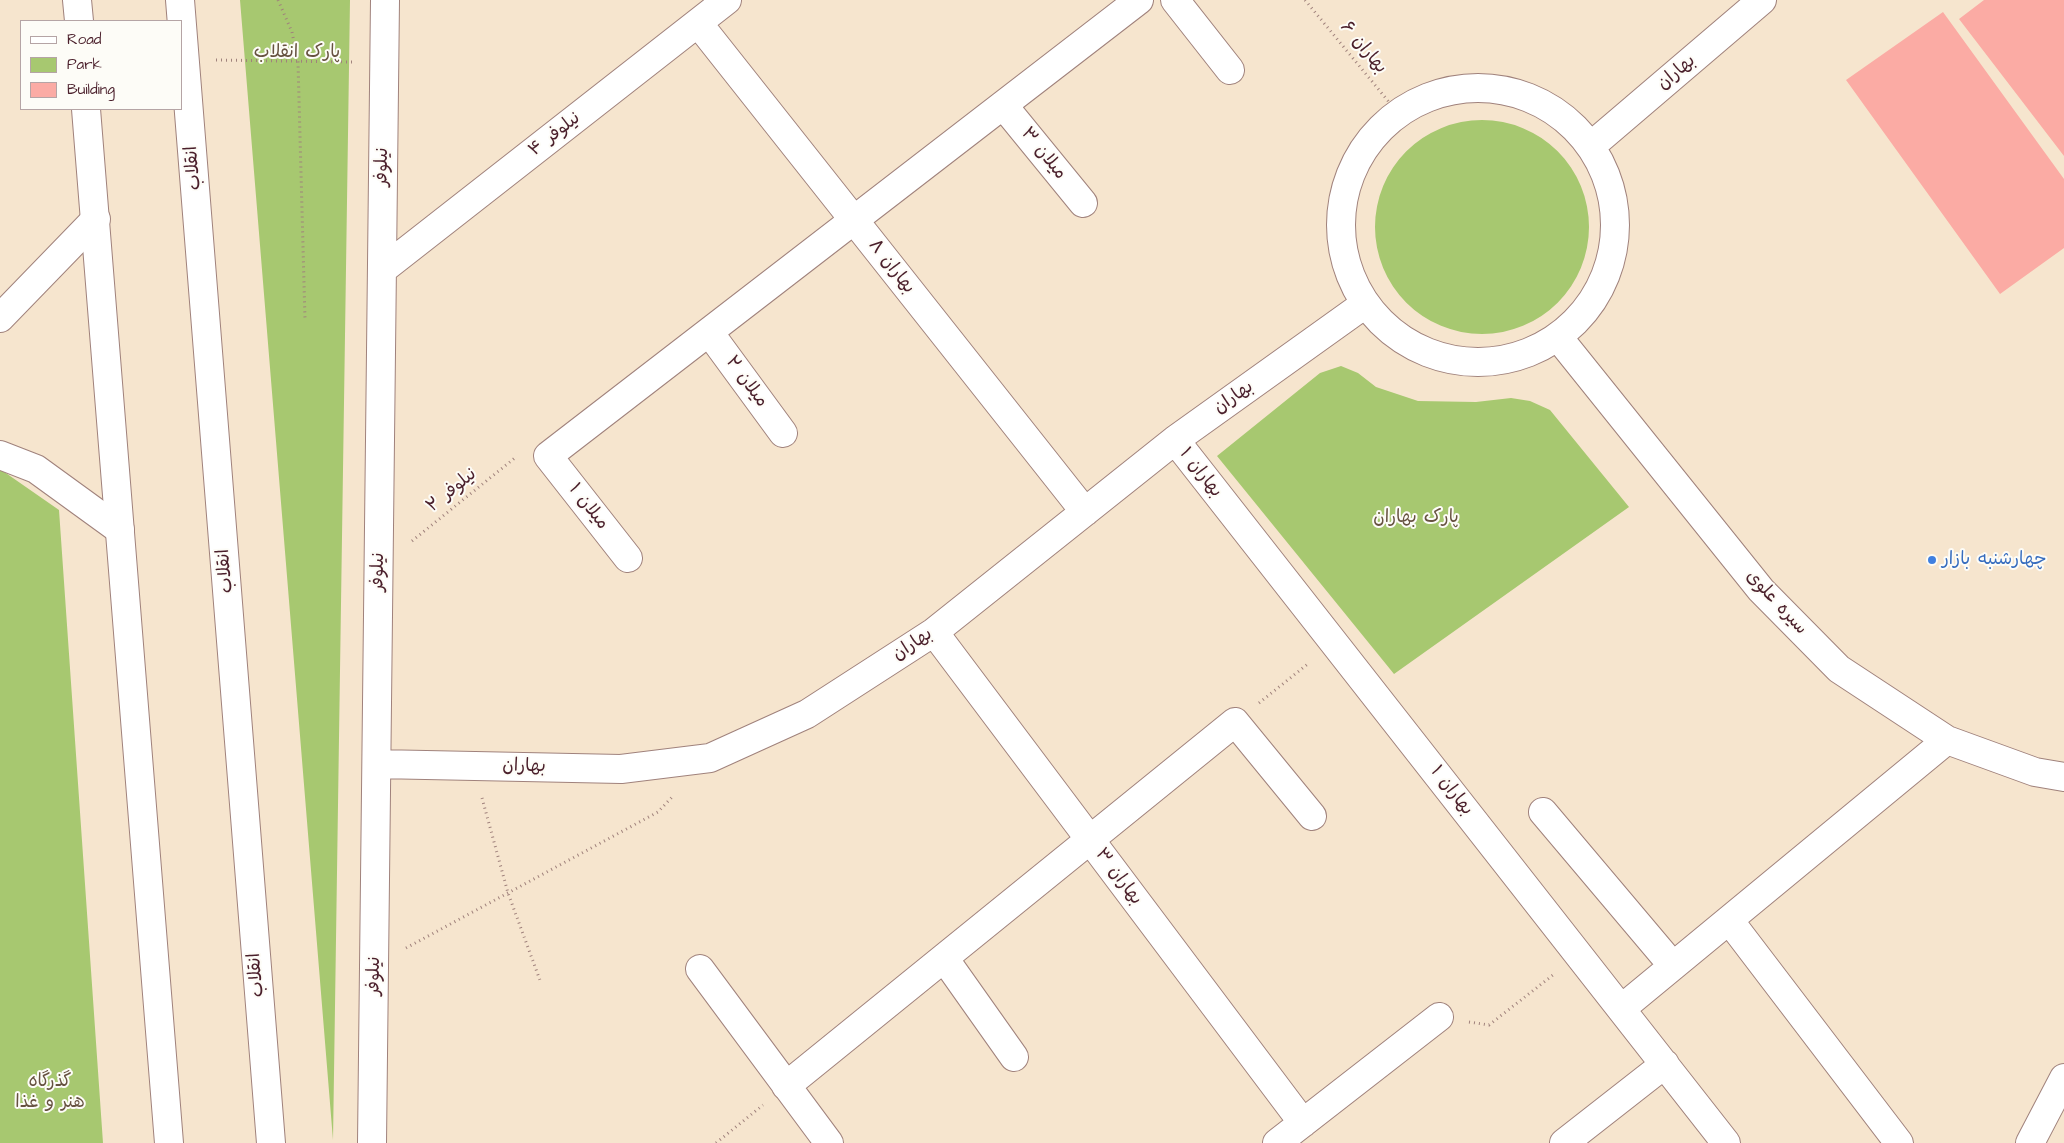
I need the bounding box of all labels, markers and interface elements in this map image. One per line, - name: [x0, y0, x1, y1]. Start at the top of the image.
- street label: بهاران ۶: [1335, 17, 1391, 79]
- legend: [20, 20, 182, 110]
- text: Road: [67, 29, 101, 50]
- park label: پارک انقلاب: [254, 42, 340, 64]
- street label: بهاران: [1653, 51, 1701, 95]
- text: Park: [67, 54, 102, 75]
- text: Building: [67, 79, 115, 100]
- street label: نیلوفر ۴: [525, 108, 585, 162]
- street label: میلان ۳: [1015, 124, 1071, 184]
- street label: انقلاب: [181, 145, 207, 191]
- street label: نیلوفر: [372, 147, 394, 187]
- street label: بهاران ۸: [863, 235, 919, 299]
- street label: میلان ۲: [720, 352, 772, 412]
- street label: بهاران: [1210, 377, 1258, 419]
- street label: بهاران ۱: [1174, 444, 1226, 502]
- street label: نیلوفر ۲: [423, 464, 481, 518]
- street label: میلان ۱: [563, 480, 613, 534]
- park label: پارک بهاران: [1373, 507, 1459, 529]
- street label: انقلاب: [213, 548, 239, 594]
- place label: چهارشنبه بازار: [1942, 549, 2047, 571]
- street label: نیلوفر: [368, 552, 390, 592]
- marker: چهارشنبه بازار: [1926, 554, 1938, 566]
- street label: سیره علوی: [1741, 566, 1811, 640]
- street label: بهاران: [889, 624, 937, 666]
- street label: بهاران: [502, 756, 546, 778]
- street label: بهاران ۱: [1425, 762, 1477, 820]
- street label: بهاران ۳: [1090, 844, 1146, 910]
- street label: انقلاب: [244, 952, 270, 998]
- street label: نیلوفر: [364, 956, 386, 996]
- park label: گذرگاه هنر و غذا: [15, 1071, 85, 1114]

